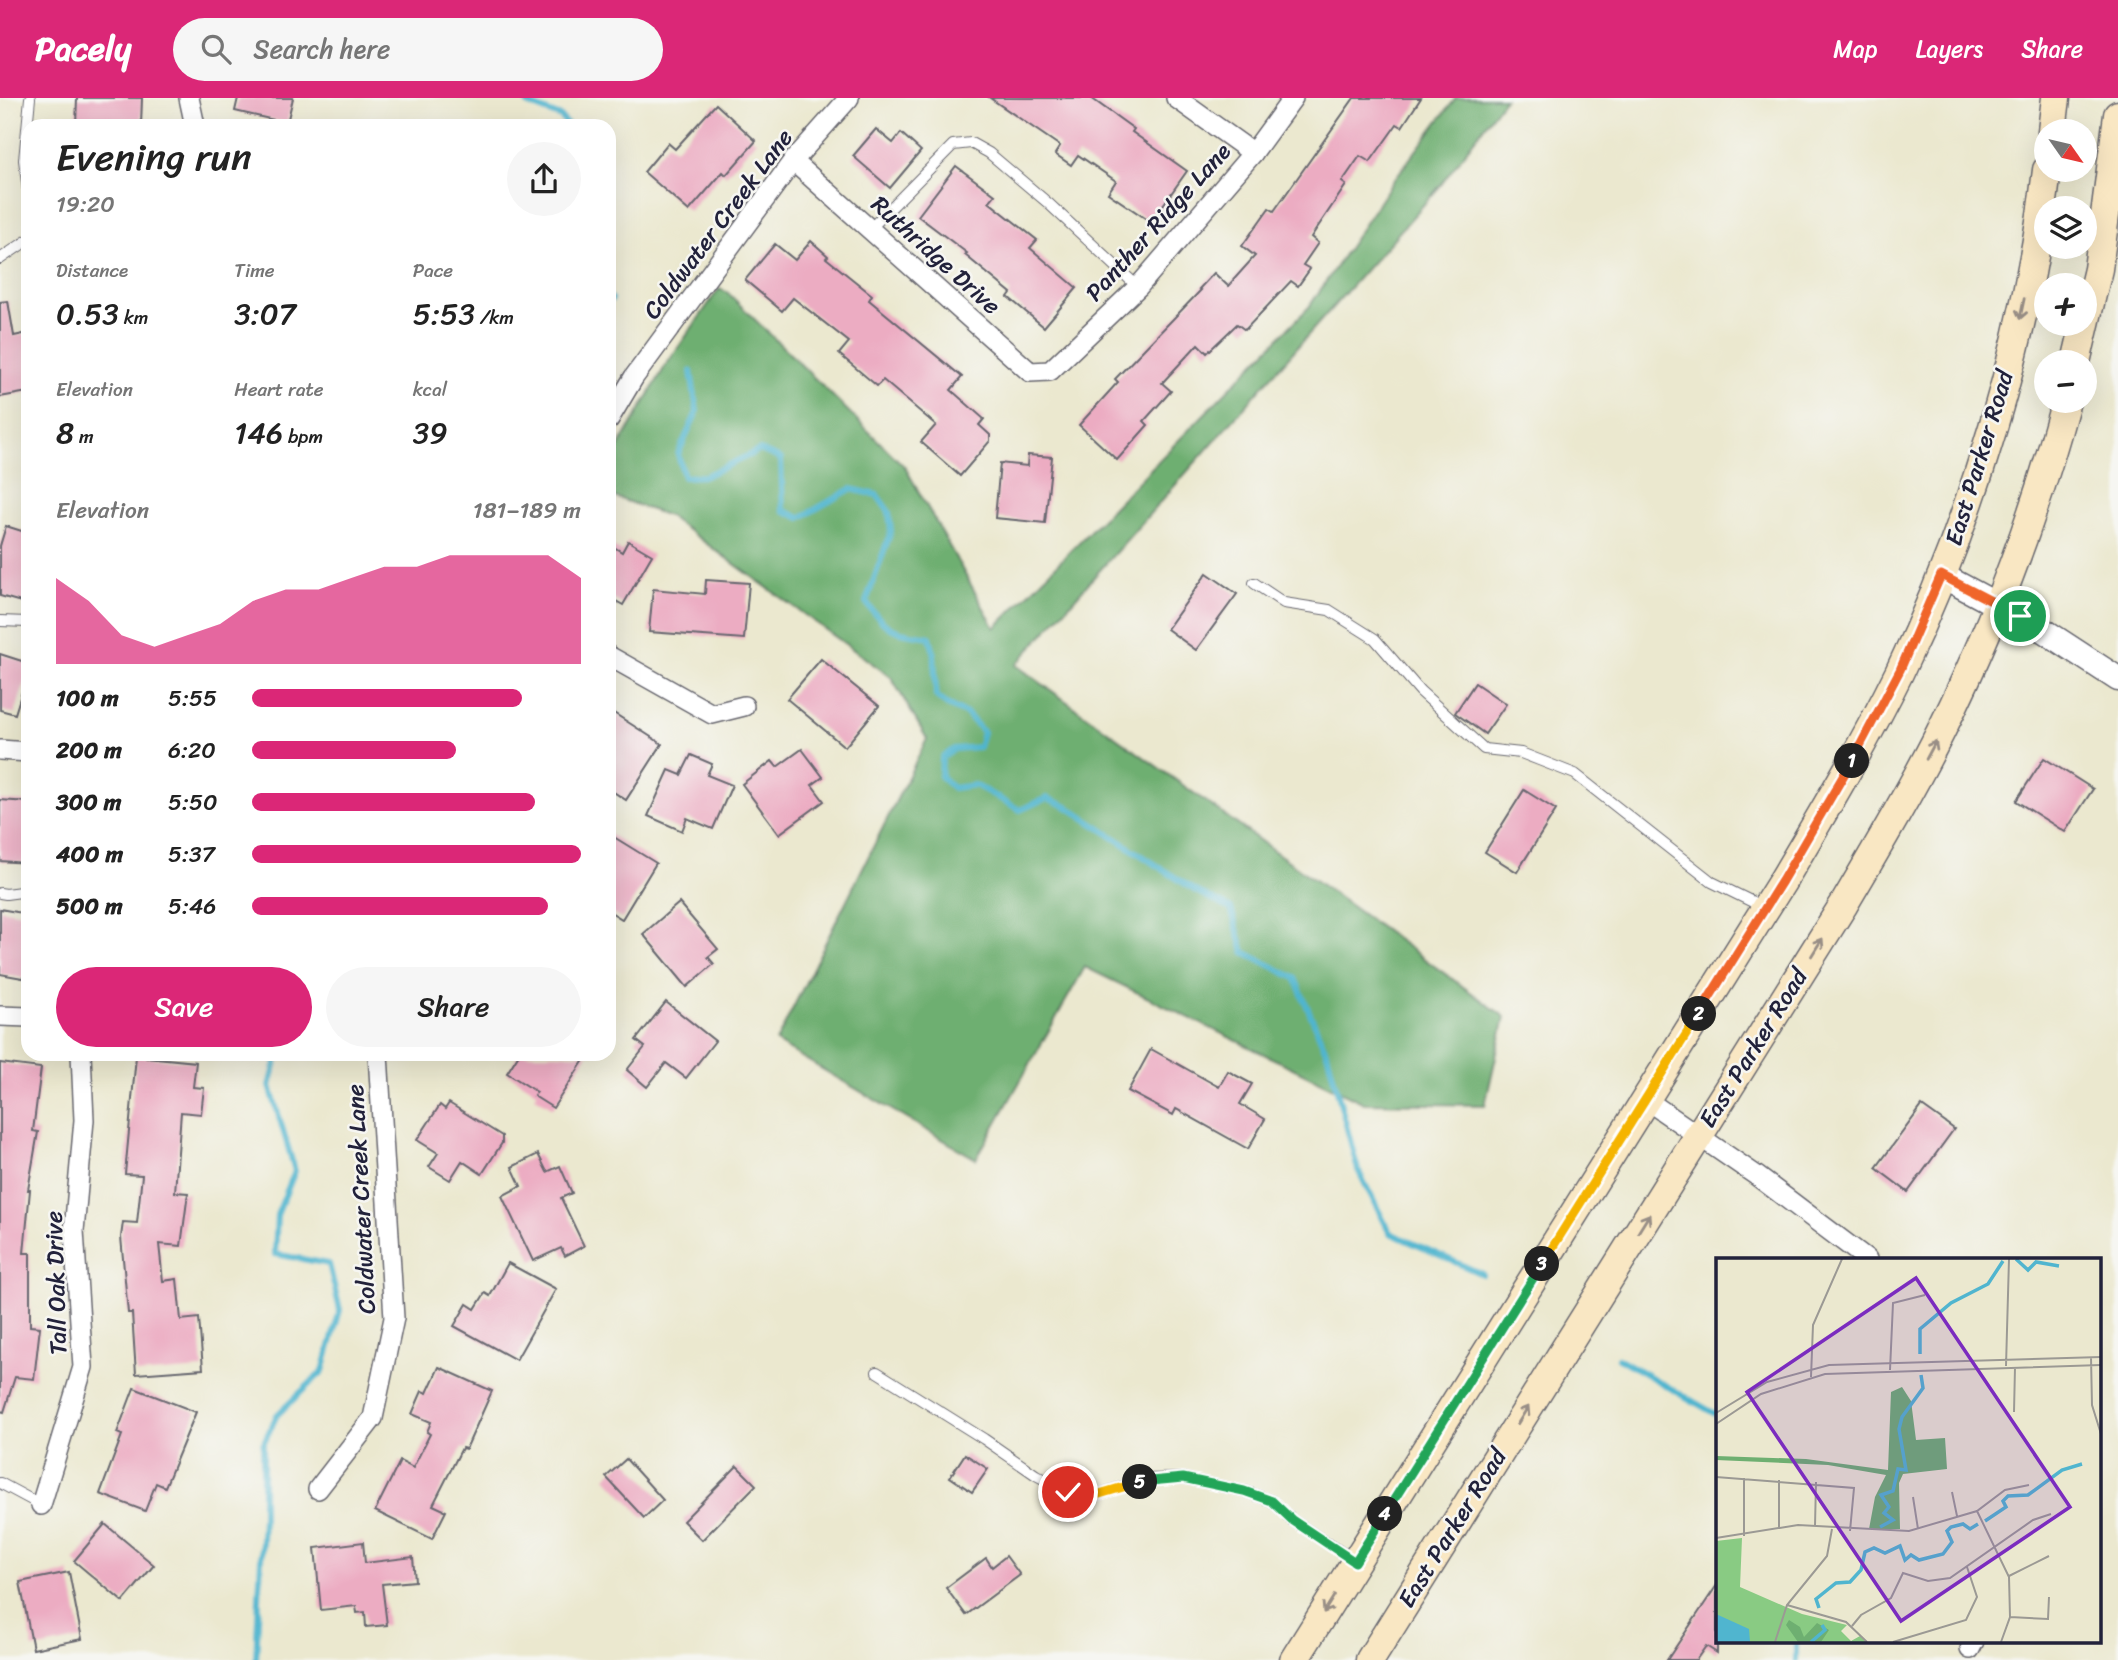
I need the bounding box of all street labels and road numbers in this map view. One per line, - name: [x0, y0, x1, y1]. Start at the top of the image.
- street label: Coldwater Creek Lane: [632, 119, 804, 329]
- street label: Panther Ridge Lane: [1074, 132, 1242, 312]
- street label: Ruthridge Drive: [861, 185, 1011, 325]
- street label: East Parker Road: [1932, 364, 2026, 551]
- street label: East Parker Road: [1687, 959, 1820, 1136]
- street label: Coldwater Creek Lane: [334, 1083, 388, 1315]
- street label: Tall Oak Drive: [32, 1210, 80, 1356]
- street label: East Parker Road: [1386, 1439, 1519, 1616]

